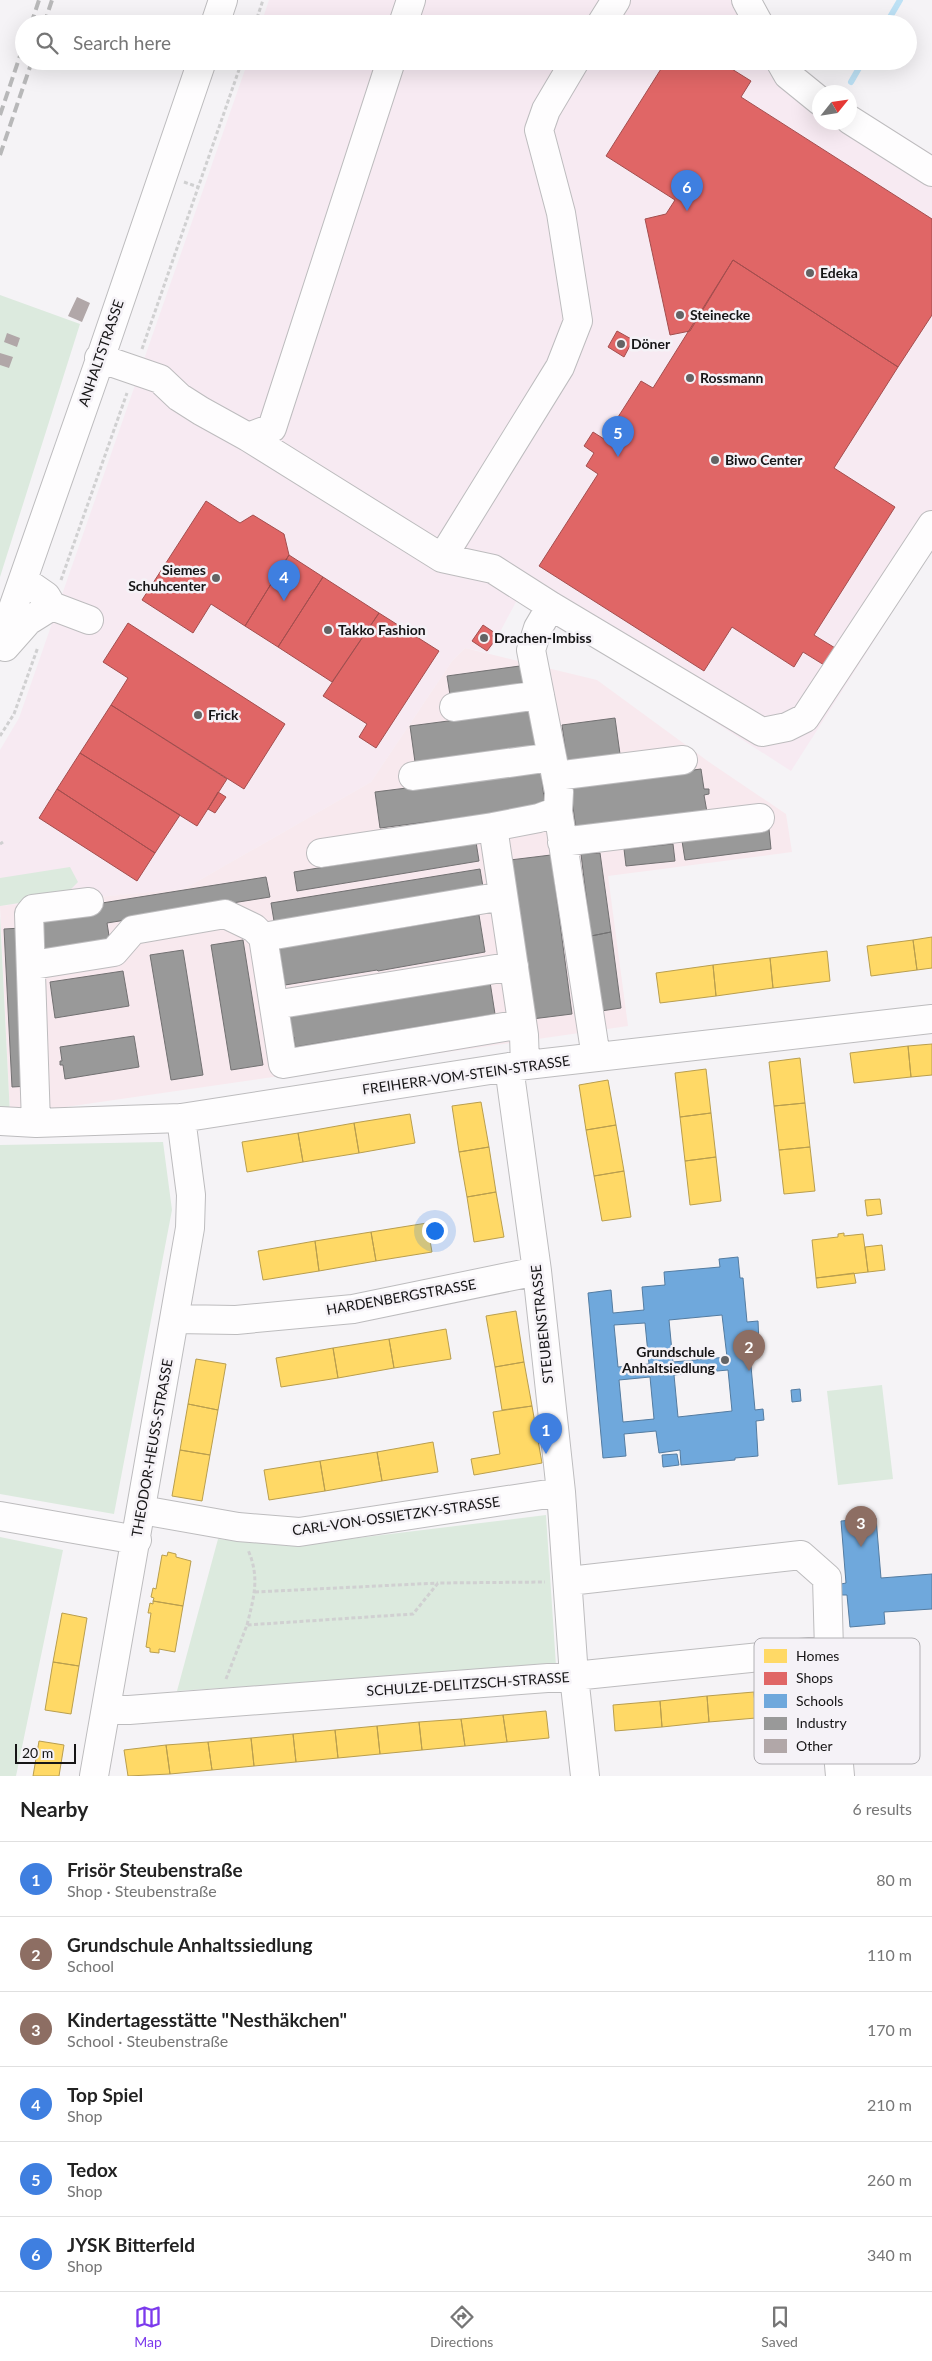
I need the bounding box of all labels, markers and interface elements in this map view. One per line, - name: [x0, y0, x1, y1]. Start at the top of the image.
- search box: [15, 15, 917, 70]
- icon: search: [33, 29, 61, 57]
- text: Search here: [73, 31, 171, 54]
- north arrow: [812, 85, 857, 130]
- pin: 6: [671, 170, 703, 211]
- place label: Edeka: [820, 264, 858, 281]
- marker: Edeka: [804, 267, 816, 279]
- street label: ANHALTSTRASSE: [74, 297, 127, 408]
- place label: Steinecke: [690, 306, 751, 323]
- marker: Steinecke: [674, 309, 686, 321]
- place label: Döner: [631, 335, 671, 352]
- marker: Döner: [615, 338, 627, 350]
- place label: Rossmann: [700, 369, 764, 386]
- marker: Rossmann: [684, 372, 696, 384]
- pin: 5: [602, 416, 634, 457]
- place label: Biwo Center: [725, 451, 803, 468]
- marker: Biwo Center: [709, 454, 721, 466]
- pin: 4: [268, 560, 300, 601]
- place label: Siemes Schuhcenter: [128, 561, 207, 594]
- marker: Siemes Schuhcenter: [210, 572, 222, 584]
- place label: Takko Fashion: [338, 621, 426, 638]
- marker: Takko Fashion: [322, 624, 334, 636]
- place label: Drachen-Imbiss: [494, 629, 592, 646]
- marker: Drachen-Imbiss: [478, 632, 490, 644]
- place label: Frick: [208, 706, 239, 723]
- marker: Frick: [192, 709, 204, 721]
- street label: FREIHERR-VOM-STEIN-STRASSE: [361, 1052, 571, 1098]
- your location: [422, 1218, 448, 1244]
- street label: STEUBENSTRASSE: [527, 1264, 556, 1384]
- street label: HARDENBERGSTRASSE: [325, 1275, 477, 1318]
- pin: 2: [733, 1330, 765, 1371]
- place label: Grundschule Anhaltsiedlung: [621, 1343, 716, 1376]
- marker: Grundschule Anhaltsiedlung: [719, 1354, 731, 1366]
- street label: THEODOR-HEUSS-STRASSE: [127, 1357, 176, 1538]
- pin: 1: [530, 1413, 562, 1454]
- street label: CARL-VON-OSSIETZKY-STRASSE: [291, 1492, 501, 1539]
- pin: 3: [845, 1506, 877, 1547]
- legend: [754, 1638, 920, 1764]
- text: Homes: [796, 1647, 839, 1664]
- street label: SCHULZE-DELITZSCH-STRASSE: [366, 1668, 570, 1699]
- text: Shops: [796, 1669, 833, 1686]
- text: Schools: [796, 1692, 843, 1709]
- text: Industry: [796, 1714, 847, 1731]
- text: Other: [796, 1737, 833, 1754]
- scale bar: [15, 1741, 76, 1764]
- text: 20 m: [22, 1744, 53, 1761]
- text: Nearby: [20, 1796, 88, 1821]
- text: 6 results: [852, 1799, 912, 1818]
- text: Frisör Steubenstraße: [67, 1858, 243, 1881]
- text: 1: [31, 1870, 41, 1889]
- text: 80 m: [876, 1870, 912, 1889]
- text: Shop · Steubenstraße: [67, 1881, 217, 1900]
- text: Grundschule Anhaltssiedlung: [67, 1933, 312, 1956]
- text: 2: [31, 1945, 41, 1964]
- text: 110 m: [867, 1945, 912, 1964]
- text: School: [67, 1956, 114, 1975]
- text: Kindertagesstätte "Nesthäkchen": [67, 2008, 347, 2031]
- text: 3: [31, 2020, 41, 2039]
- text: 170 m: [867, 2020, 912, 2039]
- text: School · Steubenstraße: [67, 2031, 228, 2050]
- text: Top Spiel: [67, 2083, 143, 2106]
- text: 4: [31, 2095, 41, 2114]
- text: 210 m: [867, 2095, 912, 2114]
- text: Shop: [67, 2106, 103, 2125]
- text: Tedox: [67, 2158, 117, 2181]
- text: 5: [31, 2170, 41, 2189]
- text: 260 m: [867, 2170, 912, 2189]
- text: Shop: [67, 2181, 103, 2200]
- text: JYSK Bitterfeld: [67, 2233, 195, 2256]
- text: 6: [31, 2245, 41, 2264]
- text: 340 m: [867, 2245, 912, 2264]
- text: Shop: [67, 2256, 103, 2275]
- tab: Map: [134, 2303, 162, 2350]
- tab: Directions: [430, 2303, 493, 2350]
- tab: Saved: [761, 2303, 798, 2350]

